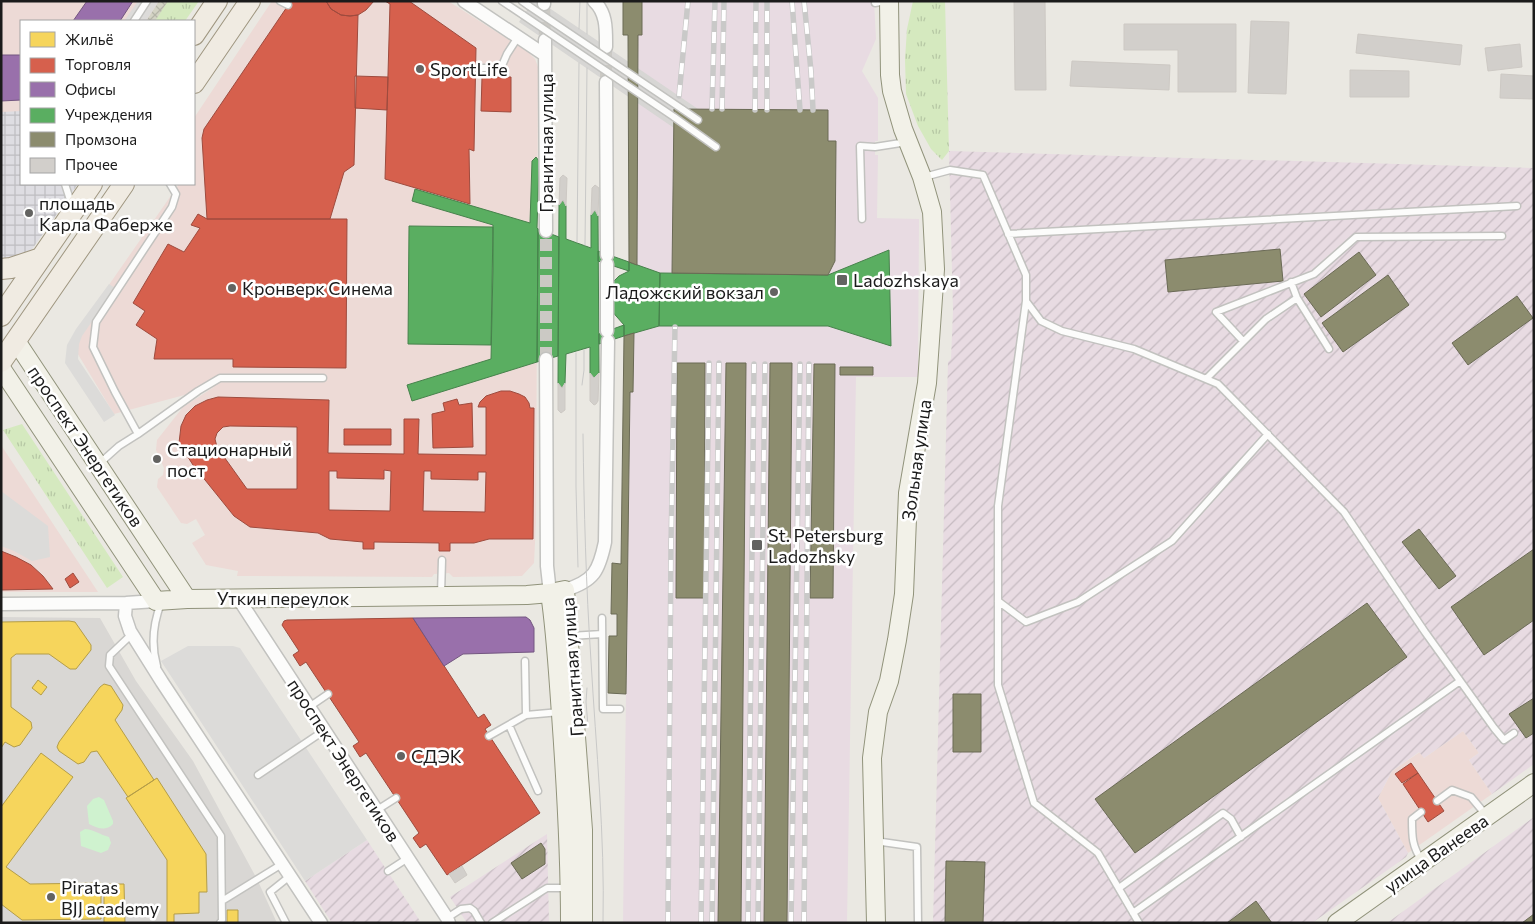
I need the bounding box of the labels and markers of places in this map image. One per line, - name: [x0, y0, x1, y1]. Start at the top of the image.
- place label: SportLife: [430, 58, 508, 80]
- marker: SportLife: [414, 63, 426, 75]
- place label: площадь Карла Фаберже: [39, 192, 173, 235]
- marker: площадь Карла Фаберже: [23, 207, 35, 219]
- place label: Ladozhskaya: [853, 269, 959, 291]
- marker: Ladozhskaya: [835, 273, 849, 287]
- place label: Кронверк Синема: [242, 277, 393, 299]
- place label: Ладожский вокзал: [605, 281, 764, 303]
- marker: Кронверк Синема: [226, 282, 238, 294]
- marker: Ладожский вокзал: [768, 286, 780, 298]
- place label: Стационарный пост: [167, 438, 292, 481]
- marker: Стационарный пост: [151, 453, 163, 465]
- place label: St. Petersburg Ladozhsky: [768, 524, 884, 567]
- marker: St. Petersburg Ladozhsky: [750, 538, 764, 552]
- place label: СДЭК: [411, 745, 462, 767]
- marker: СДЭК: [395, 750, 407, 762]
- place label: Piratas BJJ academy: [61, 876, 159, 919]
- marker: Piratas BJJ academy: [45, 891, 57, 903]

